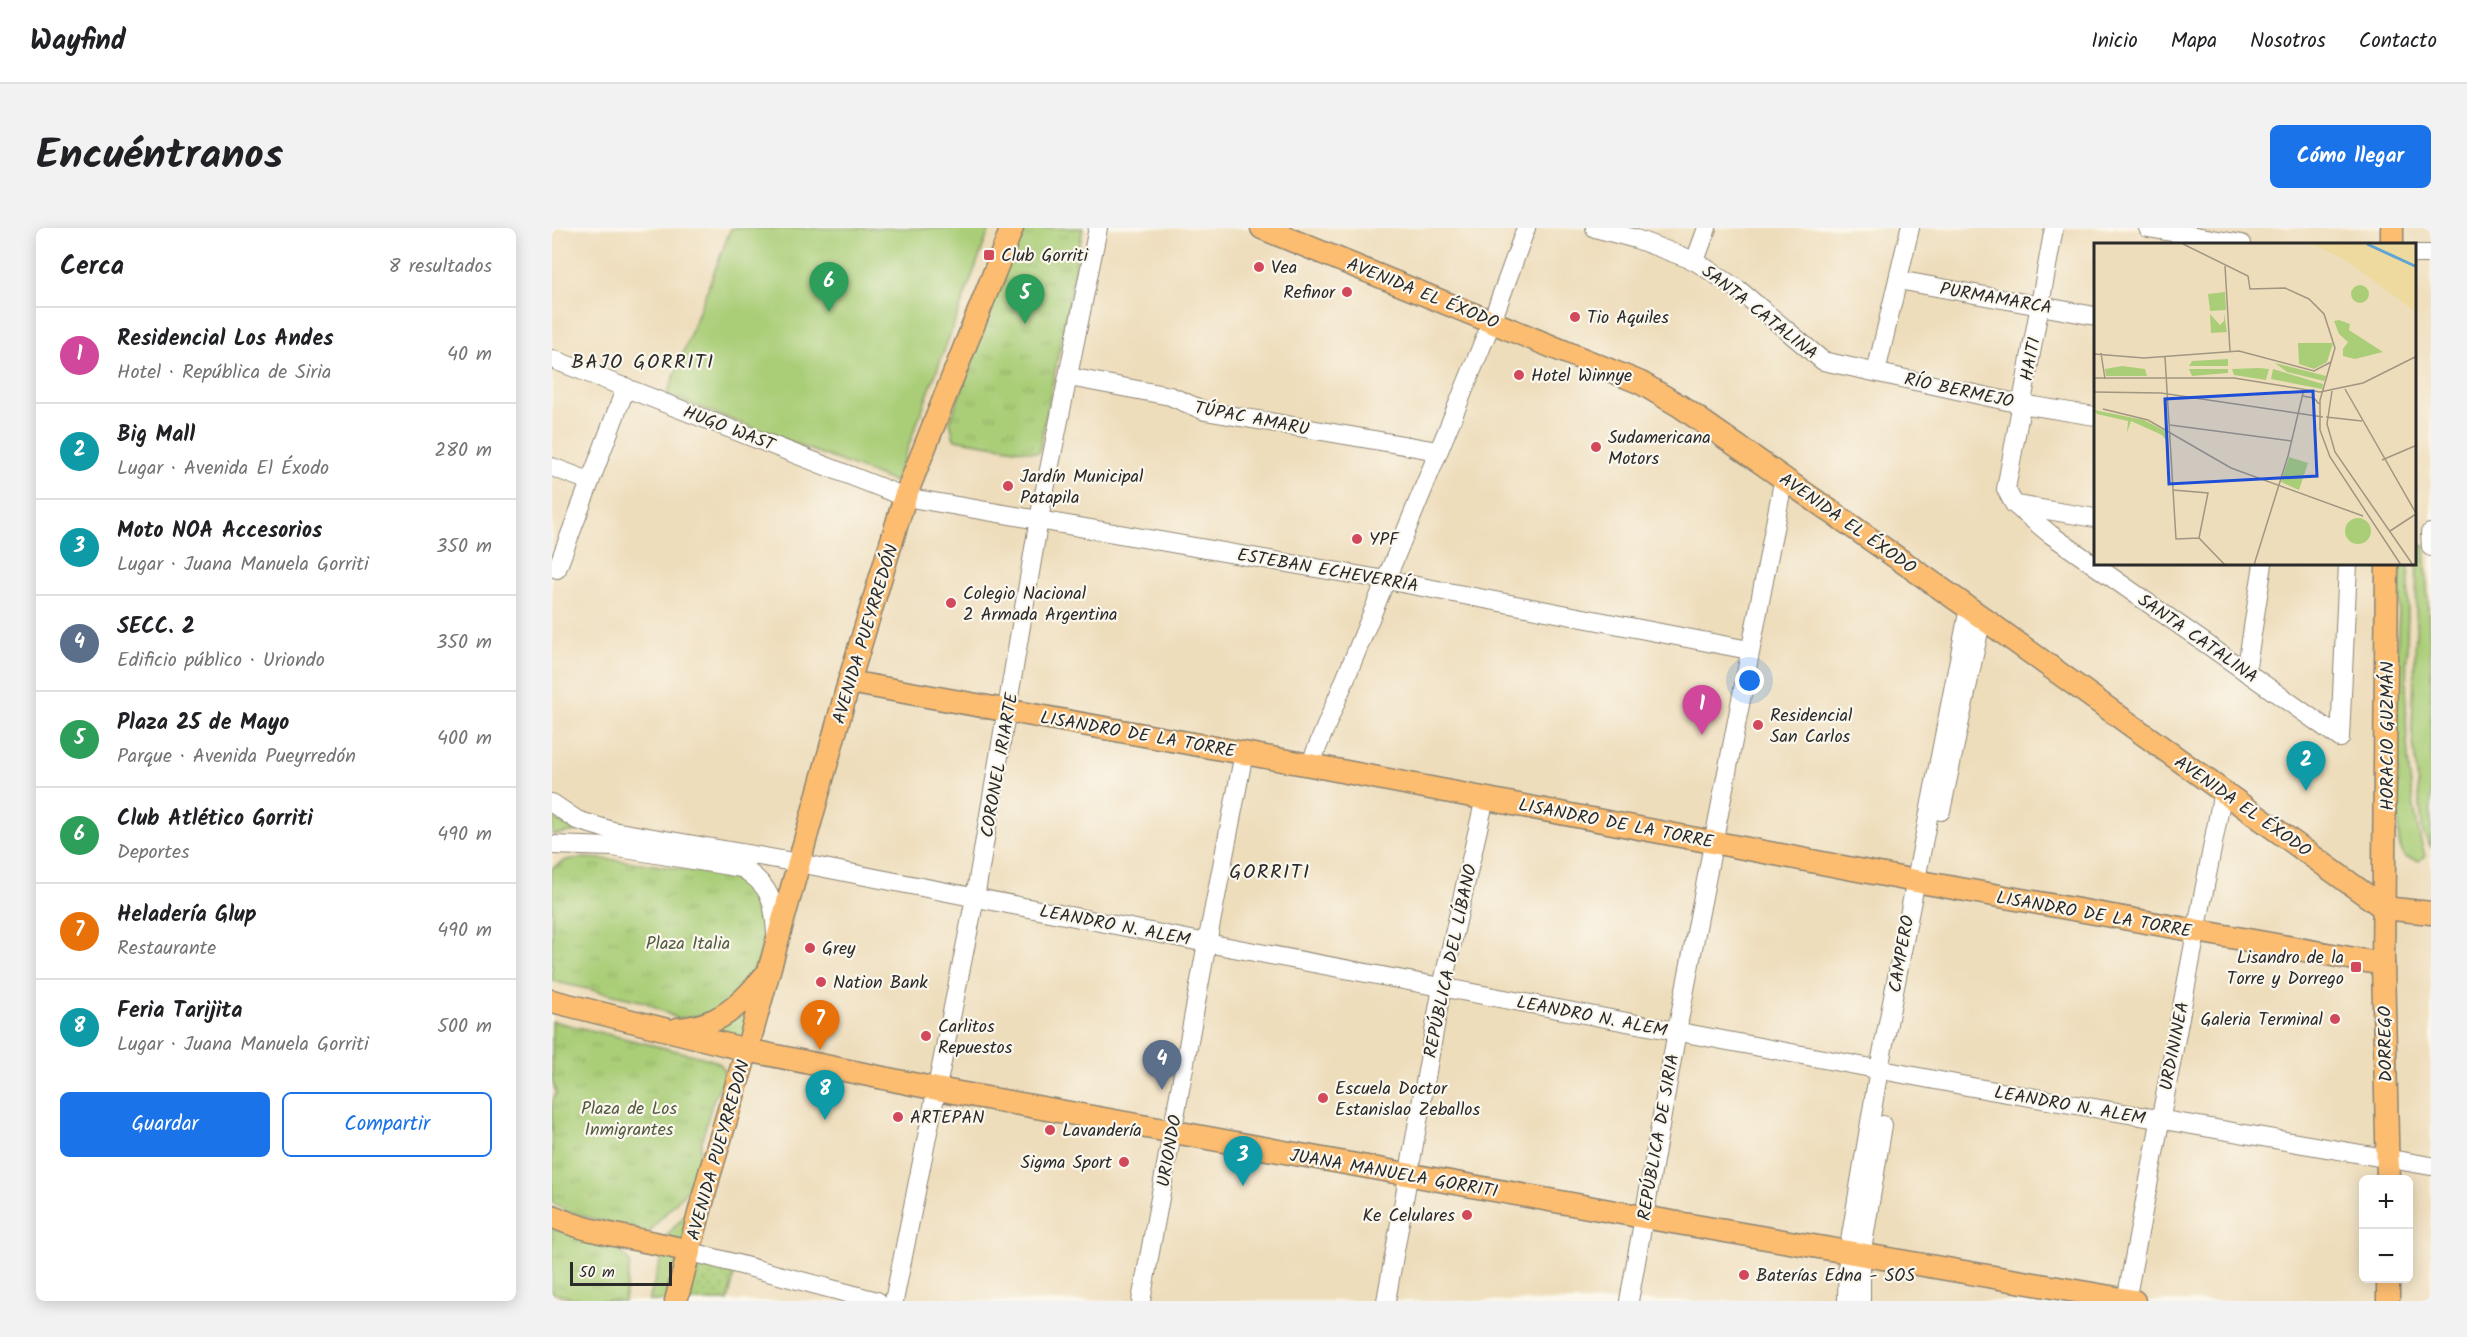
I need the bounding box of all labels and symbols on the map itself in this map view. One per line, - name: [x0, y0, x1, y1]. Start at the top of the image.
- place label: Club Gorriti: [1001, 242, 1089, 271]
- inset map: [2094, 243, 2416, 566]
- marker: Club Gorriti: [982, 248, 996, 262]
- street label: AVENIDA EL ÉXODO: [1342, 251, 1503, 338]
- place label: Vea: [1271, 254, 1297, 283]
- street label: SANTA CATALINA: [1694, 258, 1824, 368]
- marker: Vea: [1252, 260, 1266, 274]
- pin: 6: [810, 262, 848, 312]
- pin: 5: [1006, 274, 1044, 324]
- street label: PURMAMARCA: [1937, 275, 2054, 324]
- place label: Refinor: [1283, 279, 1336, 308]
- marker: Refinor: [1340, 285, 1354, 299]
- place label: Tio Aquiles: [1587, 304, 1669, 333]
- marker: Tio Aquiles: [1568, 310, 1582, 324]
- street label: HAITI: [2013, 335, 2050, 384]
- district label: BAJO GORRITI: [571, 347, 715, 379]
- place label: Hotel Winnye: [1531, 362, 1632, 391]
- street label: RÍO BERMEJO: [1901, 366, 2016, 417]
- marker: Hotel Winnye: [1512, 368, 1526, 382]
- street label: TÚPAC AMARU: [1192, 394, 1312, 445]
- street label: HUGO WAST: [678, 399, 780, 461]
- place label: Sudamericana Motors: [1608, 424, 1711, 474]
- marker: Sudamericana Motors: [1589, 440, 1603, 454]
- place label: Jardín Municipal Patapila: [1020, 463, 1144, 513]
- street label: AVENIDA EL ÉXODO: [1773, 466, 1922, 582]
- marker: Jardín Municipal Patapila: [1001, 479, 1015, 493]
- place label: YPF: [1369, 526, 1400, 555]
- marker: YPF: [1350, 532, 1364, 546]
- street label: AVENIDA PUEYRREDÓN: [825, 541, 908, 728]
- street label: ESTEBAN ECHEVERRÍA: [1235, 541, 1421, 602]
- place label: Colegio Nacional 2 Armada Argentina: [963, 580, 1117, 630]
- street label: SANTA CATALINA: [2131, 587, 2263, 692]
- marker: Colegio Nacional 2 Armada Argentina: [944, 596, 958, 610]
- street label: HORACIO GUZMÁN: [2374, 661, 2403, 811]
- your location: [1735, 666, 1764, 695]
- pin: 1: [1682, 686, 1722, 735]
- street label: CORONEL IRIARTE: [973, 690, 1028, 840]
- place label: Residencial San Carlos: [1770, 702, 1853, 752]
- street label: LISANDRO DE LA TORRE: [1038, 704, 1238, 767]
- marker: Residencial San Carlos: [1751, 718, 1765, 732]
- pin: 2: [2286, 742, 2326, 791]
- street label: AVENIDA EL ÉXODO: [2168, 749, 2317, 865]
- street label: LISANDRO DE LA TORRE: [1516, 791, 1716, 858]
- district label: GORRITI: [1229, 857, 1311, 889]
- street label: REPÚBLICA DEL LÍBANO: [1417, 862, 1486, 1061]
- street label: LISANDRO DE LA TORRE: [1994, 884, 2194, 947]
- street label: LEANDRO N. ALEM: [1037, 898, 1193, 955]
- street label: CAMPERO: [1881, 913, 1924, 995]
- park label: Plaza Italia: [646, 930, 730, 959]
- place label: Grey: [822, 935, 856, 964]
- marker: Grey: [803, 941, 817, 955]
- place label: Lisandro de la Torre y Dorrego: [2227, 944, 2344, 994]
- marker: Lisandro de la Torre y Dorrego: [2349, 960, 2363, 974]
- place label: Nation Bank: [833, 969, 928, 998]
- marker: Nation Bank: [814, 975, 828, 989]
- street label: LEANDRO N. ALEM: [1514, 989, 1670, 1046]
- street label: URDININEA: [2153, 999, 2198, 1093]
- pin: 7: [800, 1000, 840, 1050]
- place label: Galeria Terminal: [2200, 1006, 2324, 1035]
- street label: DORREGO: [2371, 1006, 2402, 1082]
- marker: Galeria Terminal: [2328, 1012, 2342, 1026]
- place label: Carlitos Repuestos: [938, 1013, 1013, 1063]
- marker: Carlitos Repuestos: [919, 1029, 933, 1043]
- pin: 4: [1142, 1040, 1182, 1090]
- street label: REPÚBLICA DE SIRIA: [1631, 1052, 1688, 1223]
- street label: AVENIDA PUEYRREDON: [680, 1057, 759, 1244]
- pin: 8: [806, 1070, 844, 1120]
- place label: Escuela Doctor Estanislao Zeballos: [1335, 1075, 1481, 1125]
- street label: LEANDRO N. ALEM: [1992, 1079, 2148, 1134]
- marker: Escuela Doctor Estanislao Zeballos: [1316, 1091, 1330, 1105]
- park label: Plaza de Los Inmigrantes: [581, 1095, 677, 1145]
- place label: ARTEPAN: [910, 1104, 985, 1133]
- marker: ARTEPAN: [891, 1110, 905, 1124]
- street label: URIONDO: [1150, 1113, 1191, 1190]
- place label: Lavandería: [1062, 1117, 1142, 1146]
- marker: Lavandería: [1043, 1123, 1057, 1137]
- pin: 3: [1224, 1136, 1262, 1186]
- street label: JUANA MANUELA GORRITI: [1287, 1142, 1500, 1207]
- place label: Sigma Sport: [1020, 1149, 1113, 1178]
- marker: Sigma Sport: [1117, 1155, 1131, 1169]
- place label: Ke Celulares: [1363, 1202, 1455, 1231]
- marker: Ke Celulares: [1460, 1208, 1474, 1222]
- scale bar: [570, 1259, 672, 1286]
- place label: Baterías Edna - SOS: [1756, 1262, 1915, 1291]
- marker: Baterías Edna - SOS: [1737, 1268, 1751, 1282]

